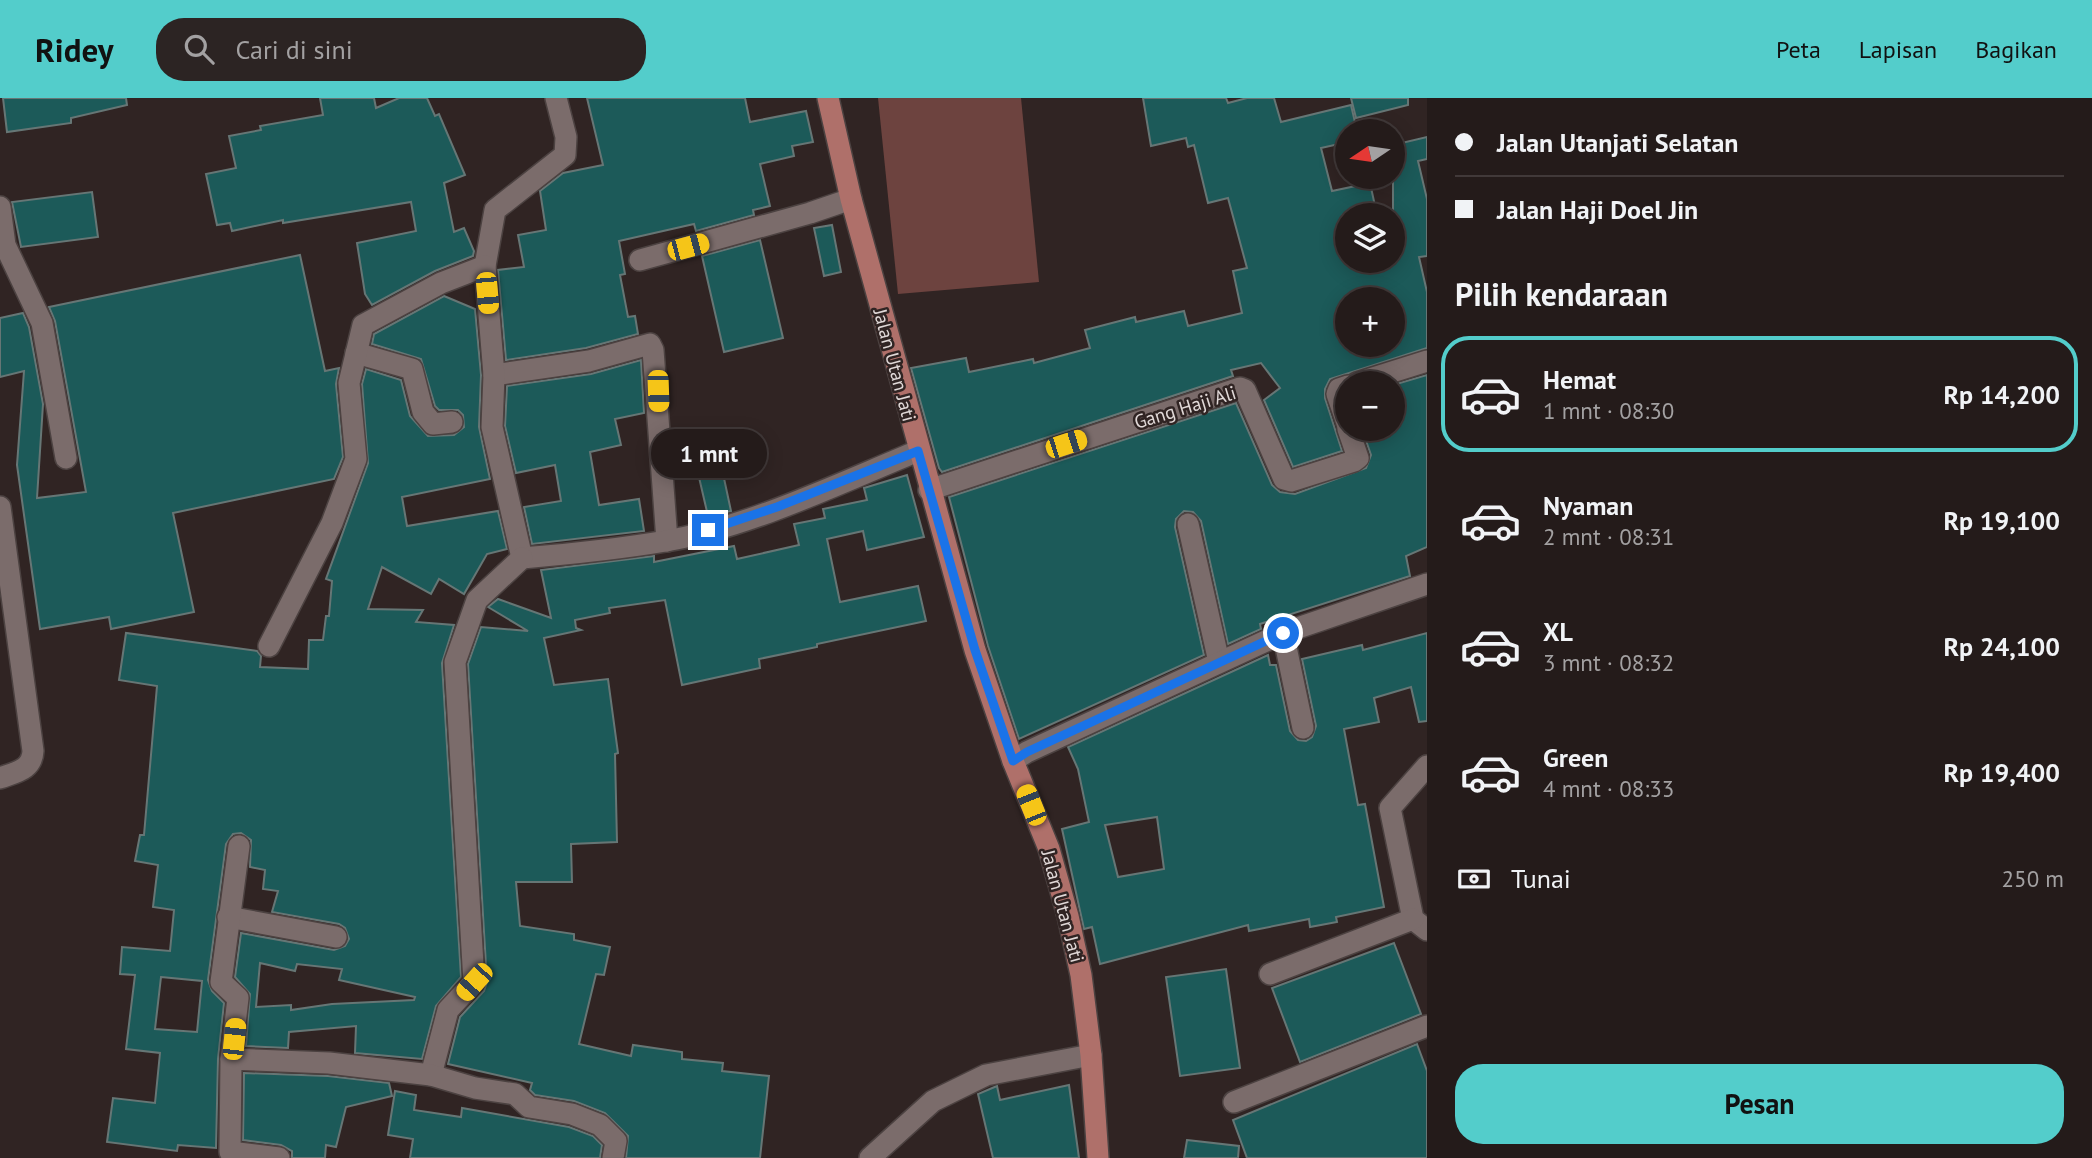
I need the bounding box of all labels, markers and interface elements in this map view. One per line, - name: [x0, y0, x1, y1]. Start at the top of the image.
- search box: [156, 18, 646, 81]
- text: Ridey: [35, 28, 114, 71]
- icon: search: [180, 30, 218, 68]
- text: Cari di sini: [236, 33, 353, 66]
- text: Peta: [1776, 34, 1821, 65]
- text: Lapisan: [1859, 34, 1937, 65]
- text: Bagikan: [1975, 34, 2057, 65]
- north arrow: [1335, 119, 1405, 189]
- map controls: [1335, 119, 1405, 441]
- text: Jalan Utanjati Selatan: [1497, 126, 1739, 159]
- text: Jalan Haji Doel Jin: [1497, 193, 1698, 226]
- button: layers: [1335, 203, 1405, 273]
- car: [665, 231, 712, 263]
- car: [475, 271, 500, 315]
- text: Pilih kendaraan: [1455, 273, 1668, 315]
- button: +: [1335, 287, 1405, 357]
- street label: Jalan Utan Jati: [868, 305, 922, 424]
- icon: car: [1459, 363, 1522, 426]
- text: Hemat: [1543, 363, 1616, 396]
- car: [647, 370, 670, 412]
- button: −: [1335, 371, 1405, 441]
- text: Rp 14,200: [1943, 378, 2060, 411]
- street label: Gang Haji Ali: [1131, 380, 1239, 434]
- text: 1 mnt · 08:30: [1543, 396, 1674, 425]
- callout: 1 mnt: [650, 428, 766, 478]
- car: [1043, 428, 1090, 460]
- text: 1 mnt: [680, 439, 738, 468]
- icon: car: [1459, 489, 1522, 552]
- text: Nyaman: [1543, 489, 1633, 522]
- text: Rp 19,100: [1943, 504, 2060, 537]
- route end: [692, 514, 724, 546]
- text: 2 mnt · 08:31: [1543, 522, 1674, 551]
- icon: car: [1459, 615, 1522, 678]
- text: XL: [1543, 615, 1573, 648]
- route start: [1267, 617, 1299, 649]
- text: Rp 24,100: [1943, 630, 2060, 663]
- text: 3 mnt · 08:32: [1543, 648, 1674, 677]
- icon: car: [1459, 741, 1522, 804]
- text: Green: [1543, 741, 1608, 774]
- text: Rp 19,400: [1943, 756, 2060, 789]
- text: 4 mnt · 08:33: [1543, 774, 1674, 803]
- car: [1014, 782, 1049, 828]
- street label: Jalan Utan Jati: [1036, 846, 1090, 965]
- icon: cash: [1455, 860, 1493, 898]
- text: Tunai: [1511, 862, 1571, 895]
- text: 250 m: [2002, 864, 2064, 893]
- car: [453, 959, 496, 1005]
- car: [222, 1017, 247, 1061]
- button: Pesan: [1455, 1064, 2064, 1144]

